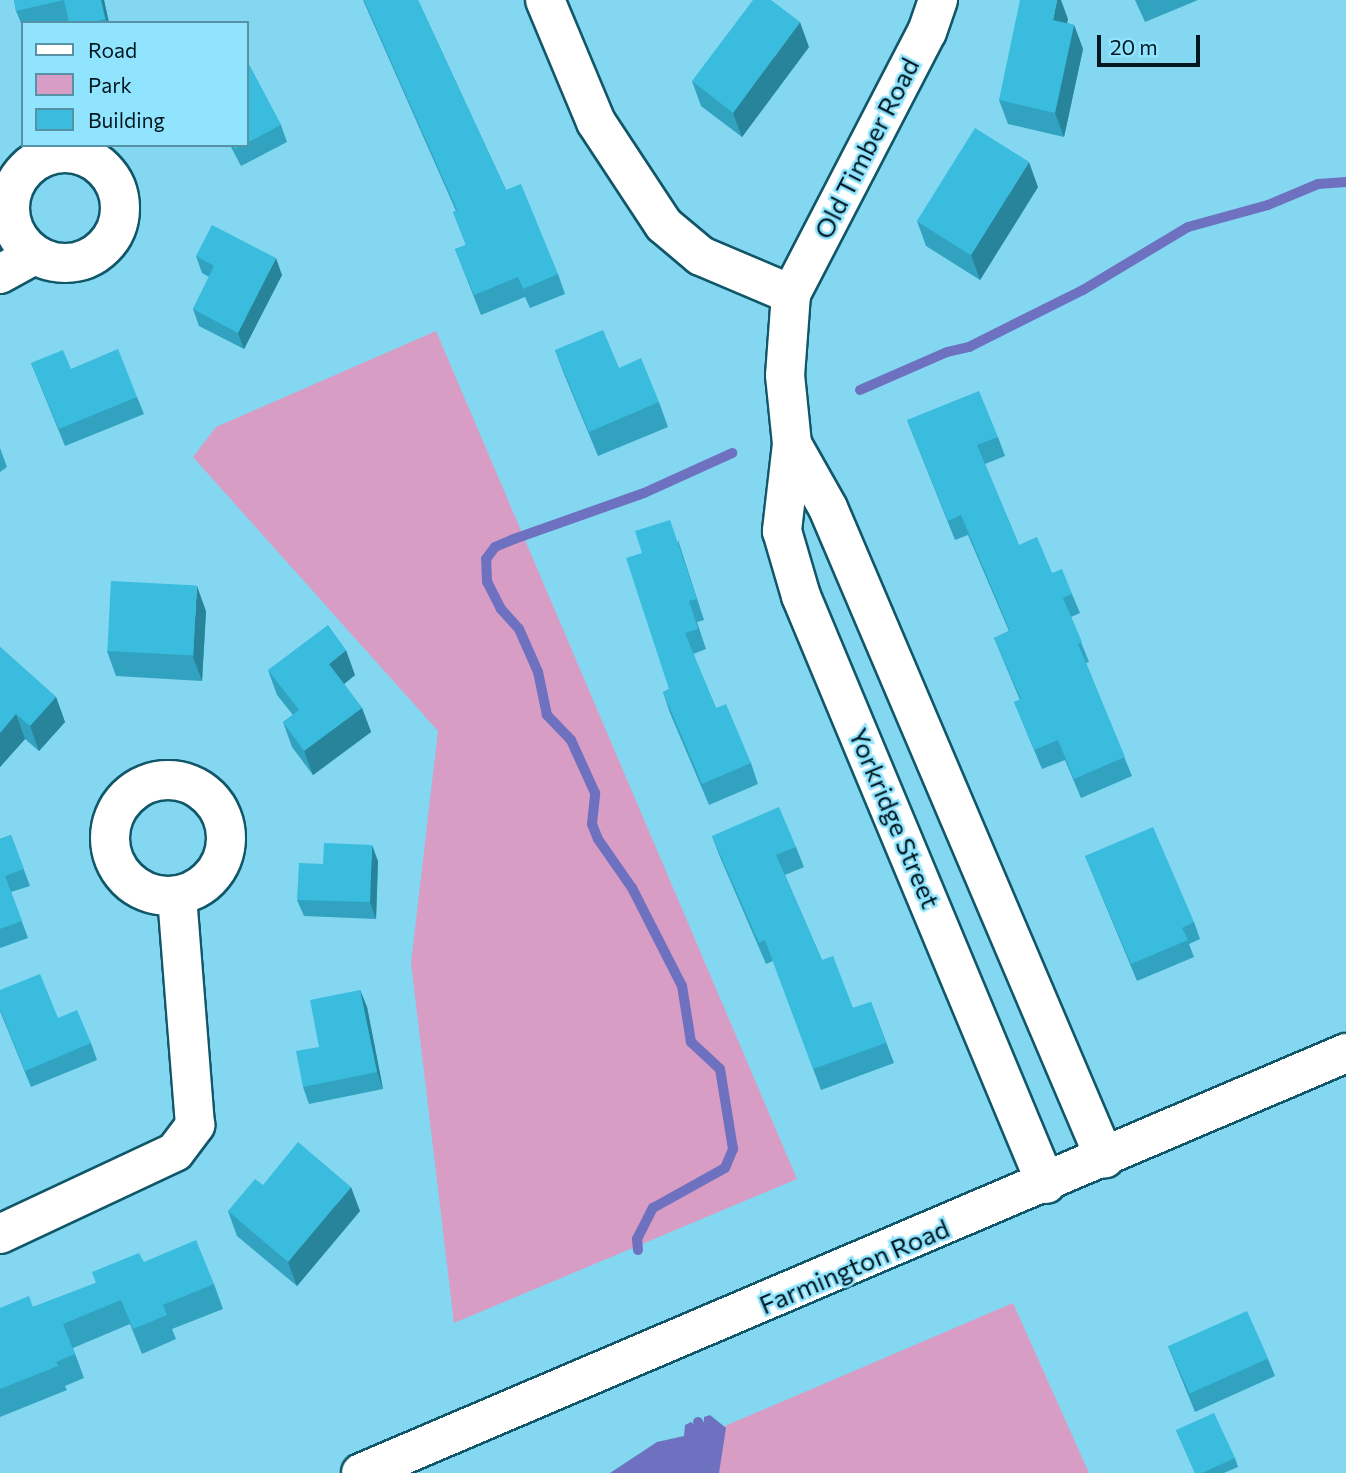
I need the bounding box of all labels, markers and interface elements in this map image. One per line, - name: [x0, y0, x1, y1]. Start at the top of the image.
- legend: [21, 21, 248, 147]
- scale bar: [1101, 21, 1204, 65]
- text: 20 m: [1110, 34, 1158, 59]
- text: Road: [88, 37, 137, 62]
- street label: Old Timber Road: [807, 52, 925, 244]
- text: Park: [88, 72, 132, 97]
- text: Building: [88, 107, 165, 132]
- street label: Yorkridge Street: [843, 723, 947, 913]
- street label: Farmington Road: [754, 1212, 954, 1320]

